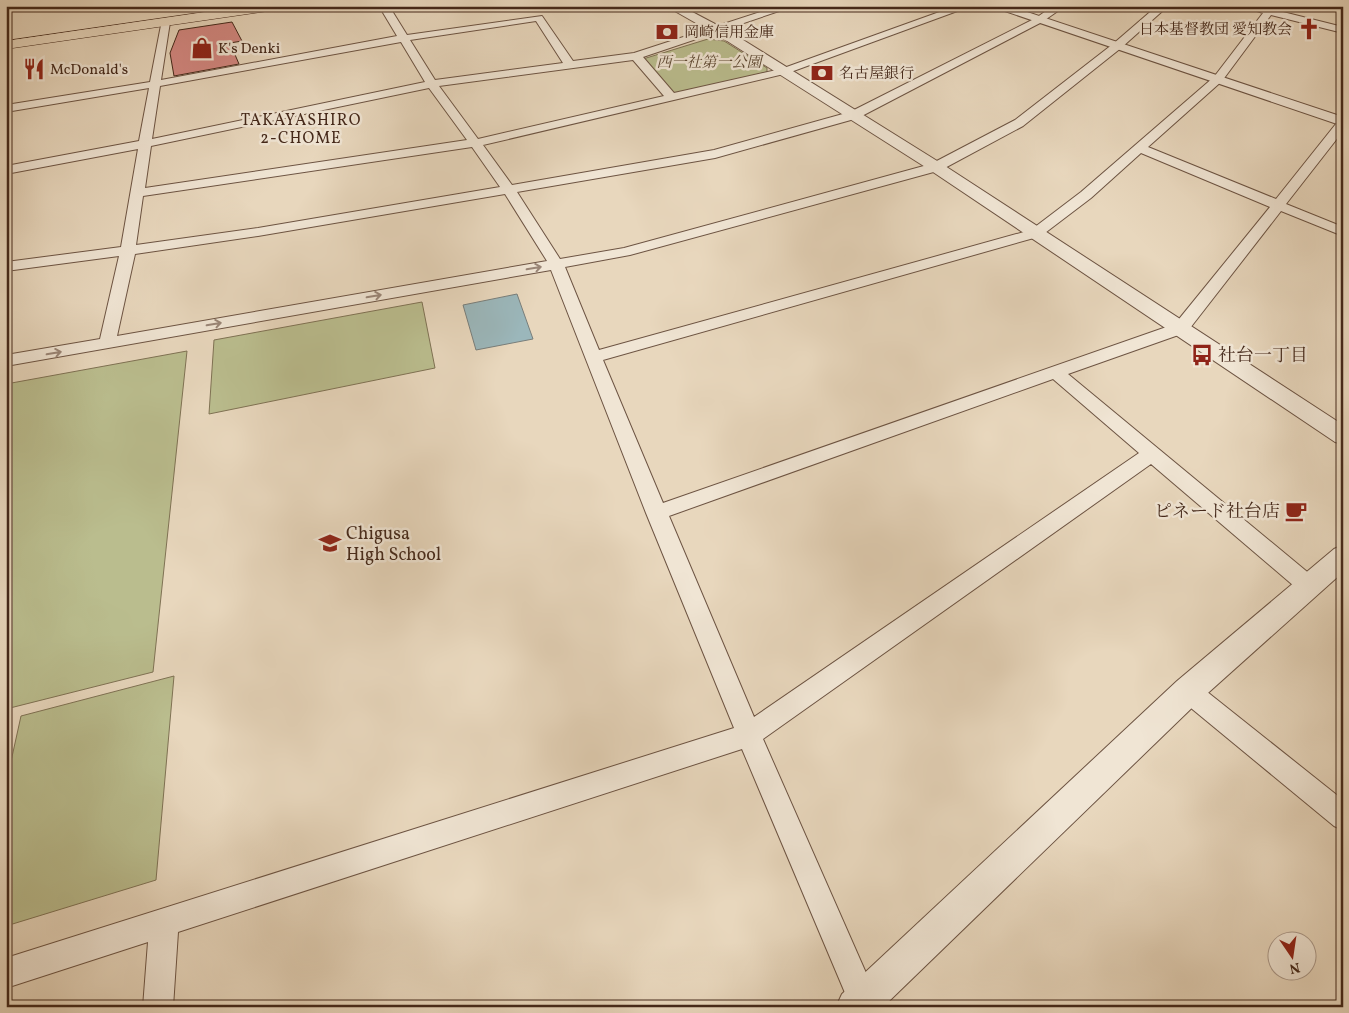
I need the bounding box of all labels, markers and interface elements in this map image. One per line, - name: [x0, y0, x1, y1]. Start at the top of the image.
- church icon: 日本基督教団 愛知教会: [1296, 16, 1322, 42]
- bank icon: 岡崎信用金庫: [654, 19, 680, 45]
- place label: 日本基督教団 愛知教会: [1139, 20, 1292, 41]
- place label: 岡崎信用金庫: [684, 23, 774, 44]
- shop icon: K's Denki: [189, 35, 215, 61]
- place label: K's Denki: [218, 39, 280, 60]
- park label: 西一社第一公園: [656, 53, 764, 74]
- restaurant icon: McDonald's: [21, 56, 47, 82]
- place label: McDonald's: [50, 60, 128, 81]
- bank icon: 名古屋銀行: [809, 60, 835, 86]
- place label: 名古屋銀行: [839, 64, 914, 85]
- district label: TAKAYASHIRO 2-CHOME: [241, 110, 361, 150]
- one-way arrow: [526, 262, 542, 272]
- one-way arrow: [366, 290, 382, 300]
- one-way arrow: [206, 319, 222, 329]
- bus stop icon: 社台一丁目: [1189, 342, 1215, 368]
- place label: 社台一丁目: [1218, 344, 1308, 369]
- one-way arrow: [46, 347, 62, 357]
- cafe icon: ピネード社台店: [1283, 498, 1309, 524]
- place label: ピネード社台店: [1154, 500, 1280, 525]
- place label: Chigusa High School: [346, 522, 441, 568]
- school or university icon: Chigusa High School: [317, 530, 343, 556]
- north arrow: [1266, 930, 1316, 980]
- text: N: [1287, 957, 1302, 978]

